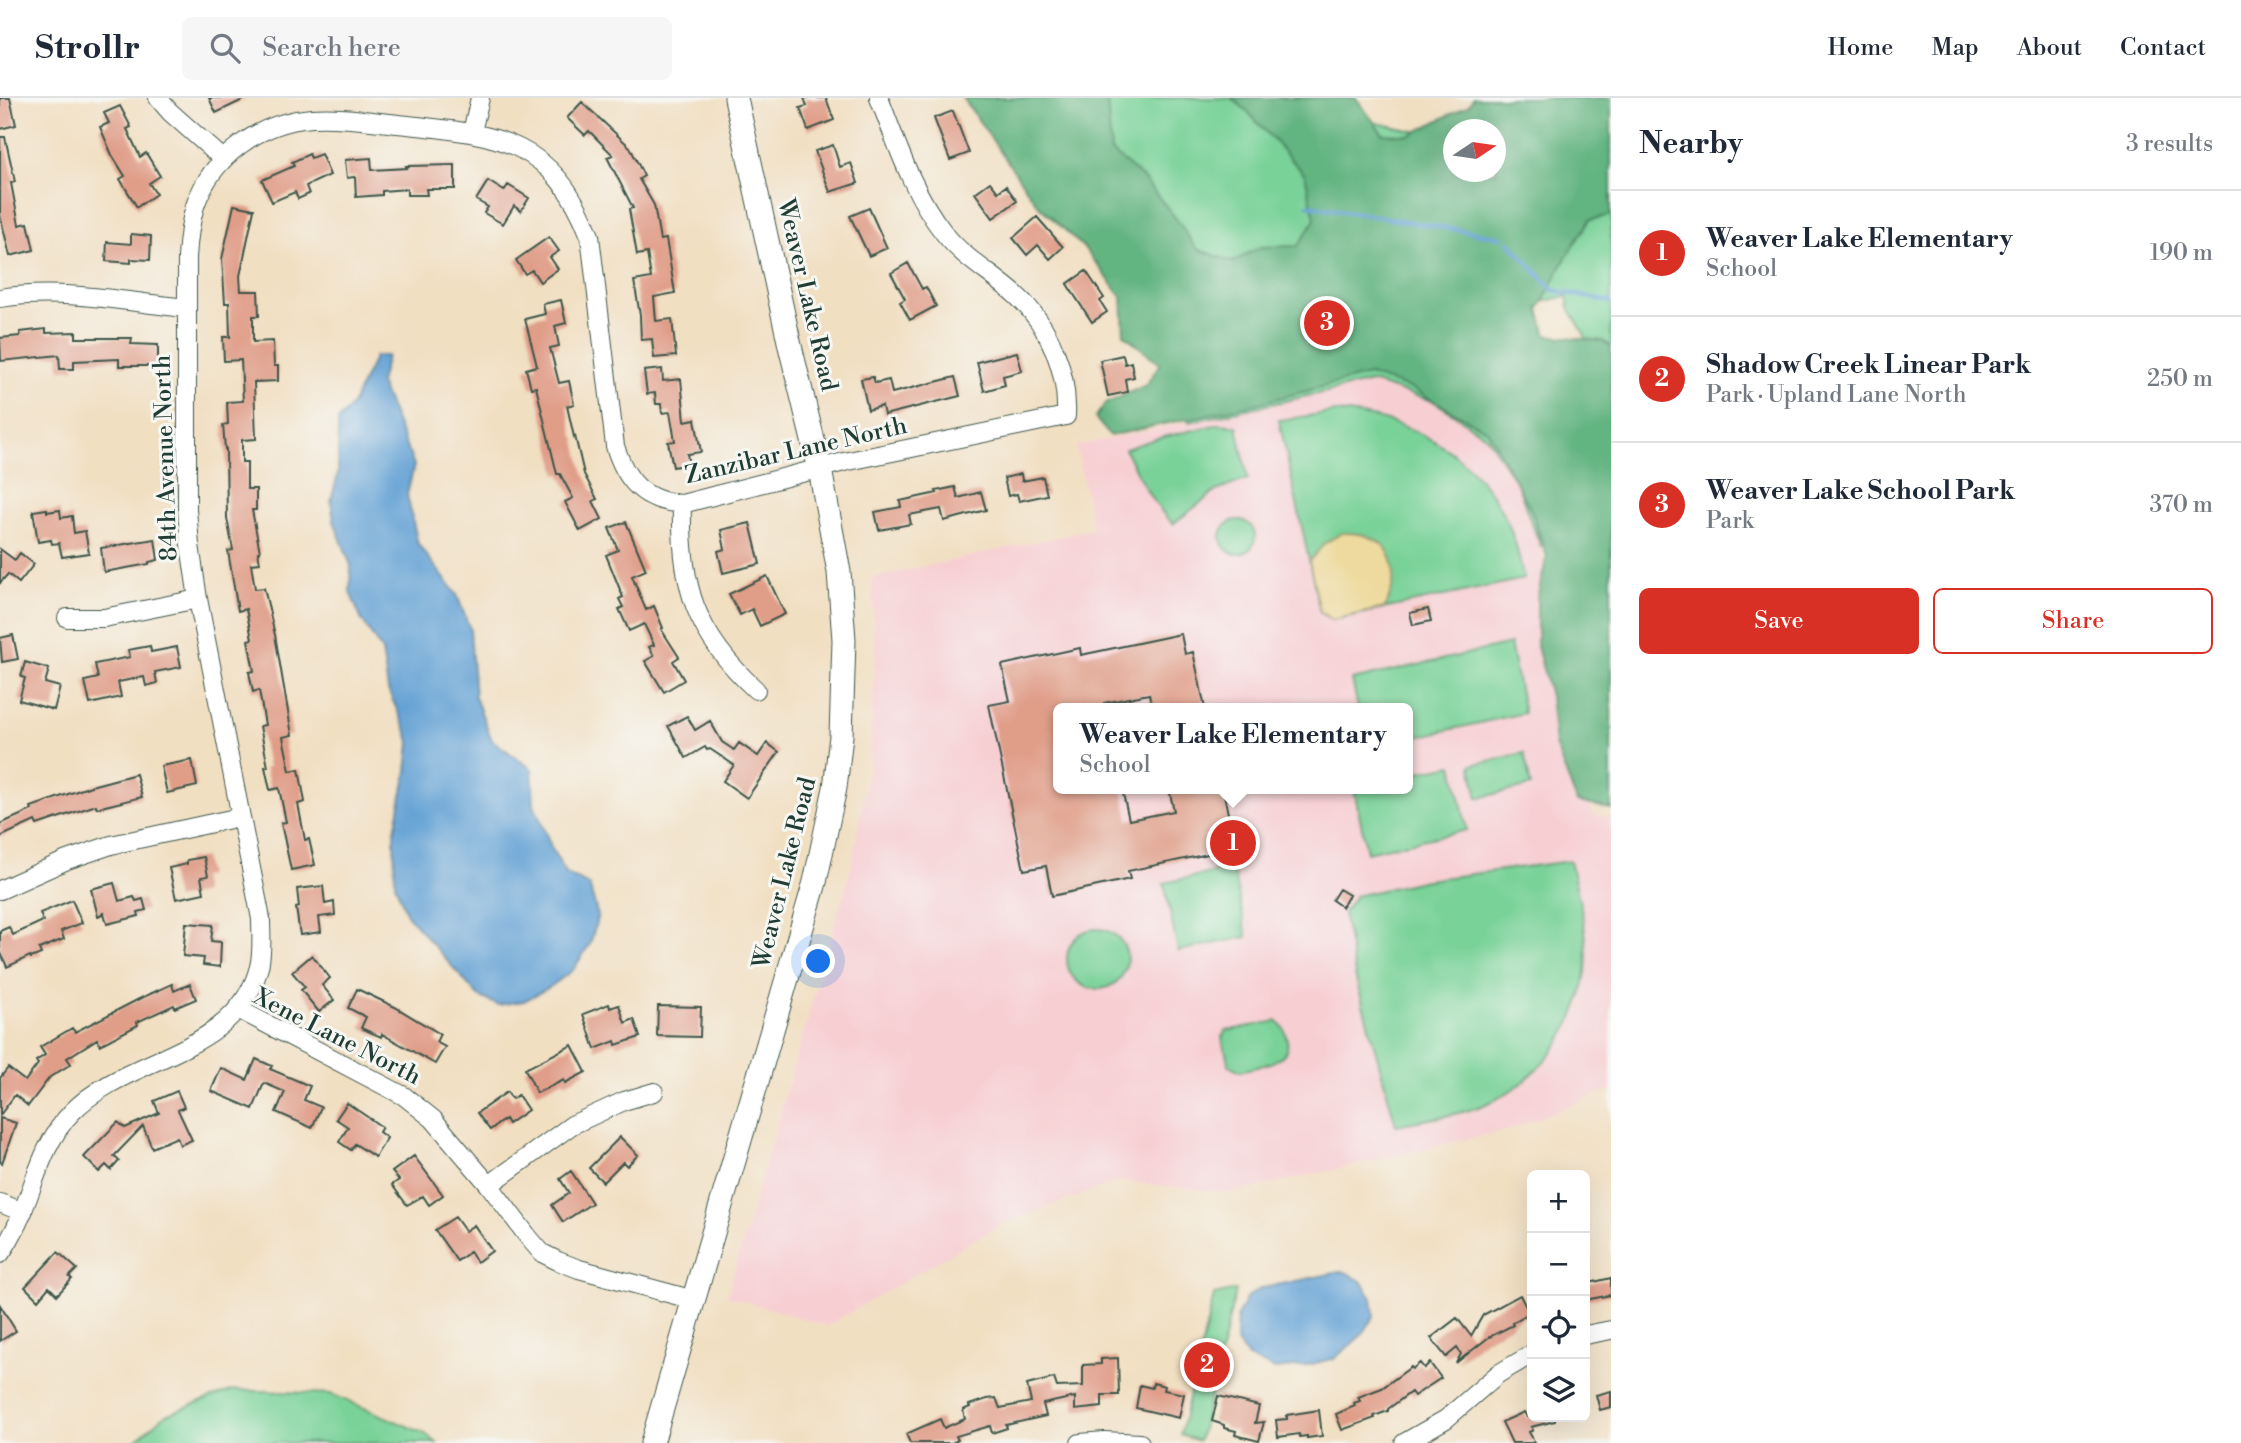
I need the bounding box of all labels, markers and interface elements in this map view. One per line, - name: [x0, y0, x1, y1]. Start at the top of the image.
- search box: [182, 17, 672, 80]
- text: Strollr: [35, 28, 140, 69]
- icon: search: [206, 29, 244, 67]
- text: Search here: [262, 32, 401, 64]
- text: Home: [1828, 33, 1893, 63]
- text: Map: [1931, 33, 1979, 63]
- text: About: [2017, 33, 2082, 63]
- text: Contact: [2120, 33, 2206, 63]
- north arrow: [1443, 119, 1506, 182]
- text: Nearby: [1639, 125, 1743, 163]
- text: 3 results: [2126, 130, 2213, 158]
- street label: Weaver Lake Road: [770, 195, 844, 394]
- text: Weaver Lake Elementary: [1706, 223, 2013, 255]
- text: 1: [1656, 239, 1668, 267]
- text: 190 m: [2150, 239, 2213, 267]
- text: School: [1706, 255, 1777, 283]
- pin: 3: [1304, 297, 1350, 349]
- text: Shadow Creek Linear Park: [1706, 349, 2031, 381]
- street label: 84th Avenue North: [147, 354, 185, 562]
- text: 2: [1655, 365, 1669, 393]
- text: 250 m: [2147, 365, 2213, 393]
- text: Park · Upland Lane North: [1706, 381, 1966, 409]
- street label: Zanzibar Lane North: [682, 411, 910, 491]
- text: Weaver Lake School Park: [1706, 475, 2015, 507]
- text: 3: [1655, 491, 1669, 519]
- text: 370 m: [2150, 491, 2213, 519]
- text: Park: [1706, 507, 1754, 535]
- button: Save: [1639, 588, 1919, 654]
- button: Share: [1933, 588, 2213, 654]
- popup: [1053, 703, 1413, 794]
- text: Weaver Lake Elementary: [1080, 719, 1386, 751]
- text: School: [1080, 751, 1151, 779]
- street label: Weaver Lake Road: [746, 774, 823, 973]
- pin: 1: [1210, 817, 1256, 869]
- your location: [801, 944, 835, 978]
- street label: Xene Lane North: [247, 981, 426, 1092]
- map controls: [1527, 1170, 1590, 1422]
- button: +: [1527, 1170, 1590, 1233]
- button: −: [1527, 1233, 1590, 1296]
- button: locate: [1527, 1296, 1590, 1359]
- pin: 2: [1184, 1339, 1230, 1391]
- button: layers: [1527, 1359, 1590, 1422]

